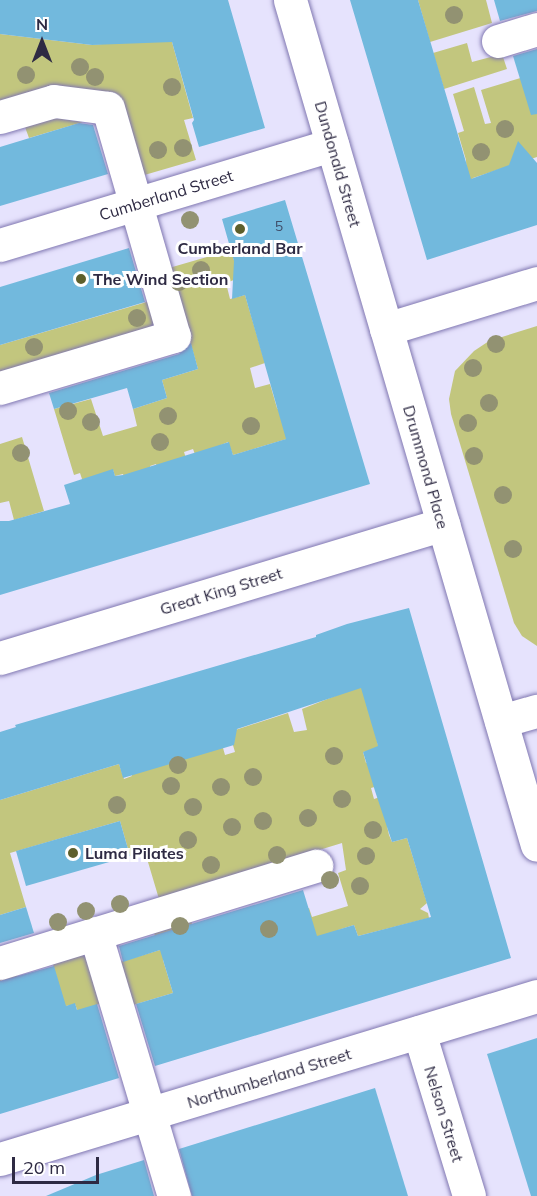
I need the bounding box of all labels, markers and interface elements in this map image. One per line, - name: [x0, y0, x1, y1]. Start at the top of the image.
- north arrow: [12, 12, 72, 72]
- text: N: [36, 14, 48, 34]
- street label: Dundonald Street: [311, 99, 365, 229]
- street label: Cumberland Street: [97, 166, 235, 224]
- house number: 5: [275, 218, 283, 234]
- marker: Cumberland Bar: [233, 222, 247, 236]
- place label: Cumberland Bar: [178, 238, 302, 258]
- place label: The Wind Section: [93, 269, 228, 289]
- marker: The Wind Section: [74, 272, 88, 286]
- street label: Drummond Place: [399, 403, 453, 531]
- street label: Great King Street: [158, 563, 284, 619]
- place label: Luma Pilates: [85, 843, 184, 863]
- marker: Luma Pilates: [66, 846, 80, 860]
- street label: Northumberland Street: [185, 1044, 353, 1112]
- street label: Nelson Street: [420, 1064, 468, 1164]
- scale bar: [15, 1145, 102, 1183]
- text: 20 m: [23, 1156, 65, 1179]

